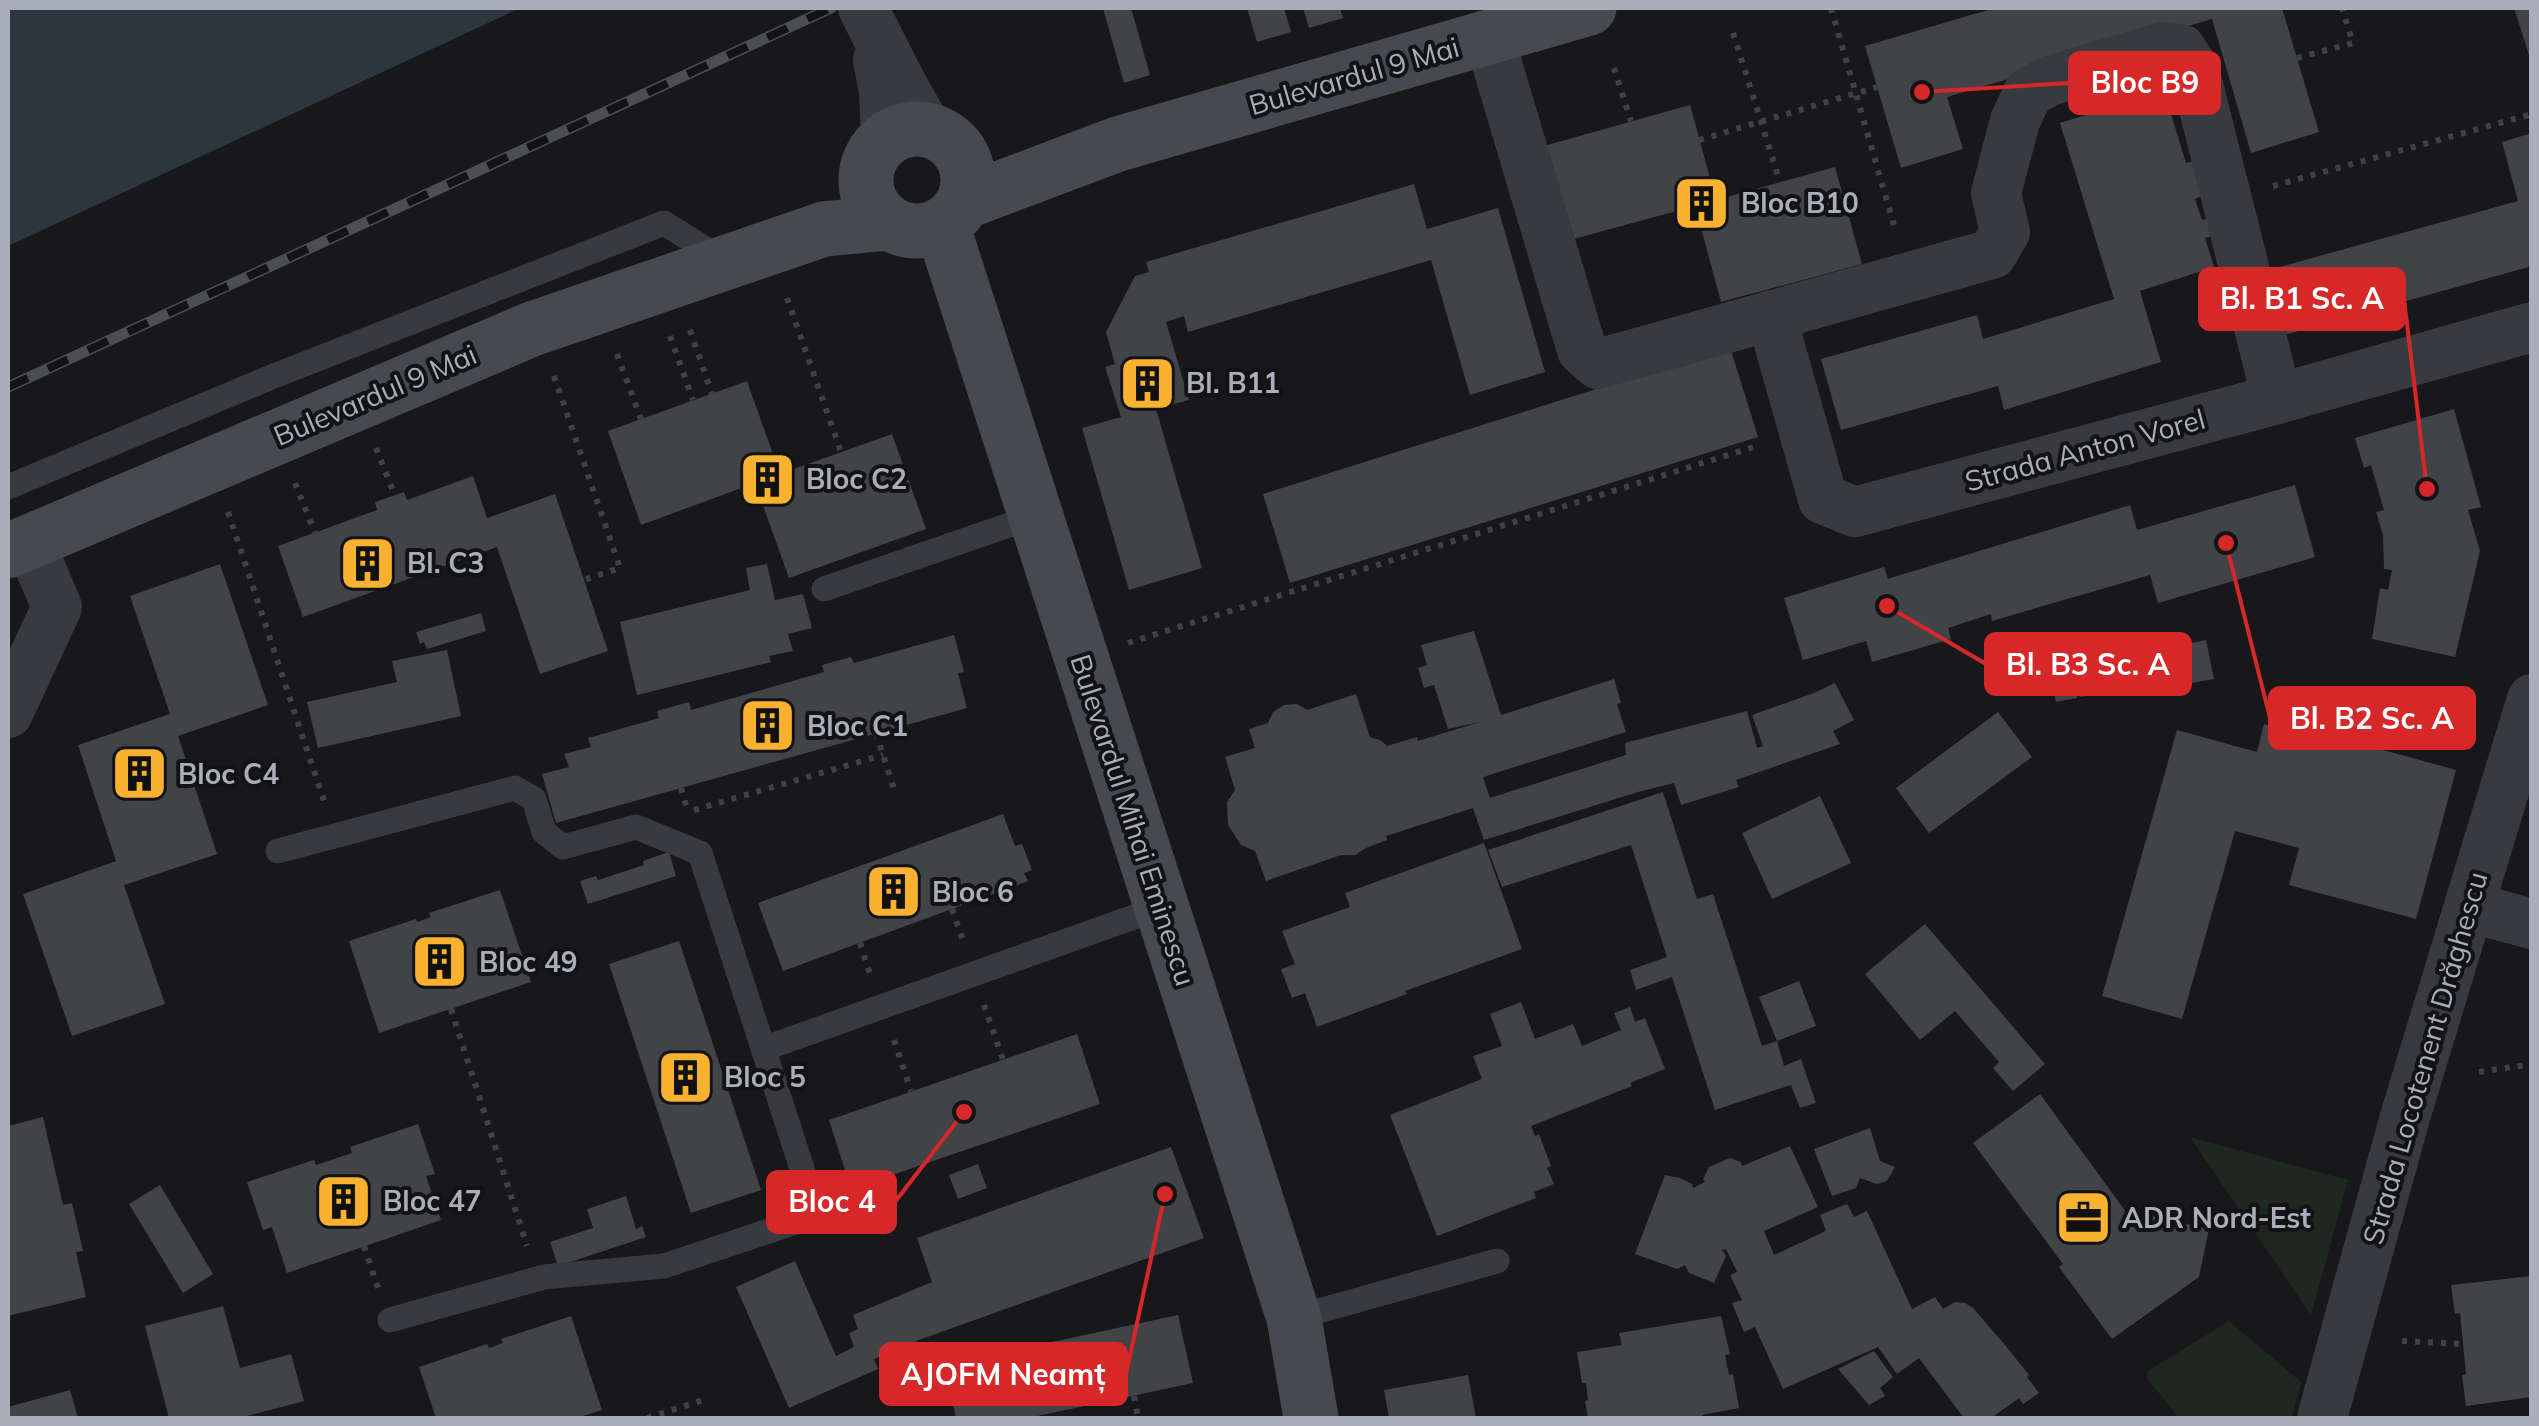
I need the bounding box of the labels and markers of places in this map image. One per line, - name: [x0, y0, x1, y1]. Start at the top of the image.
- callout: Bloc B9: [2070, 53, 2219, 113]
- building icon: Bloc B10: [1672, 173, 1732, 233]
- place label: Bloc B10: [1741, 185, 1859, 220]
- callout: Bl. B1 Sc. A: [2200, 269, 2404, 329]
- building icon: Bl. B11: [1117, 353, 1177, 413]
- place label: Bl. B11: [1186, 365, 1280, 400]
- building icon: Bloc C2: [737, 449, 797, 509]
- place label: Bloc C2: [806, 461, 907, 496]
- building icon: Bl. C3: [338, 533, 398, 593]
- place label: Bl. C3: [407, 545, 484, 580]
- callout: Bl. B3 Sc. A: [1986, 634, 2190, 694]
- callout: Bl. B2 Sc. A: [2270, 688, 2474, 748]
- building icon: Bloc C1: [738, 696, 798, 756]
- place label: Bloc C1: [807, 708, 908, 743]
- building icon: Bloc C4: [109, 744, 169, 804]
- place label: Bloc C4: [178, 756, 279, 791]
- building icon: Bloc 6: [863, 862, 923, 922]
- place label: Bloc 6: [932, 874, 1014, 909]
- building icon: Bloc 49: [410, 932, 470, 992]
- place label: Bloc 49: [479, 944, 578, 979]
- building icon: Bloc 5: [655, 1047, 715, 1107]
- place label: Bloc 5: [724, 1059, 806, 1094]
- building icon: Bloc 47: [314, 1171, 374, 1231]
- callout: Bloc 4: [768, 1172, 895, 1232]
- place label: Bloc 47: [383, 1183, 482, 1218]
- office icon: ADR Nord-Est: [2053, 1188, 2113, 1248]
- place label: ADR Nord-Est: [2122, 1200, 2311, 1235]
- callout: AJOFM Neamț: [881, 1344, 1126, 1404]

